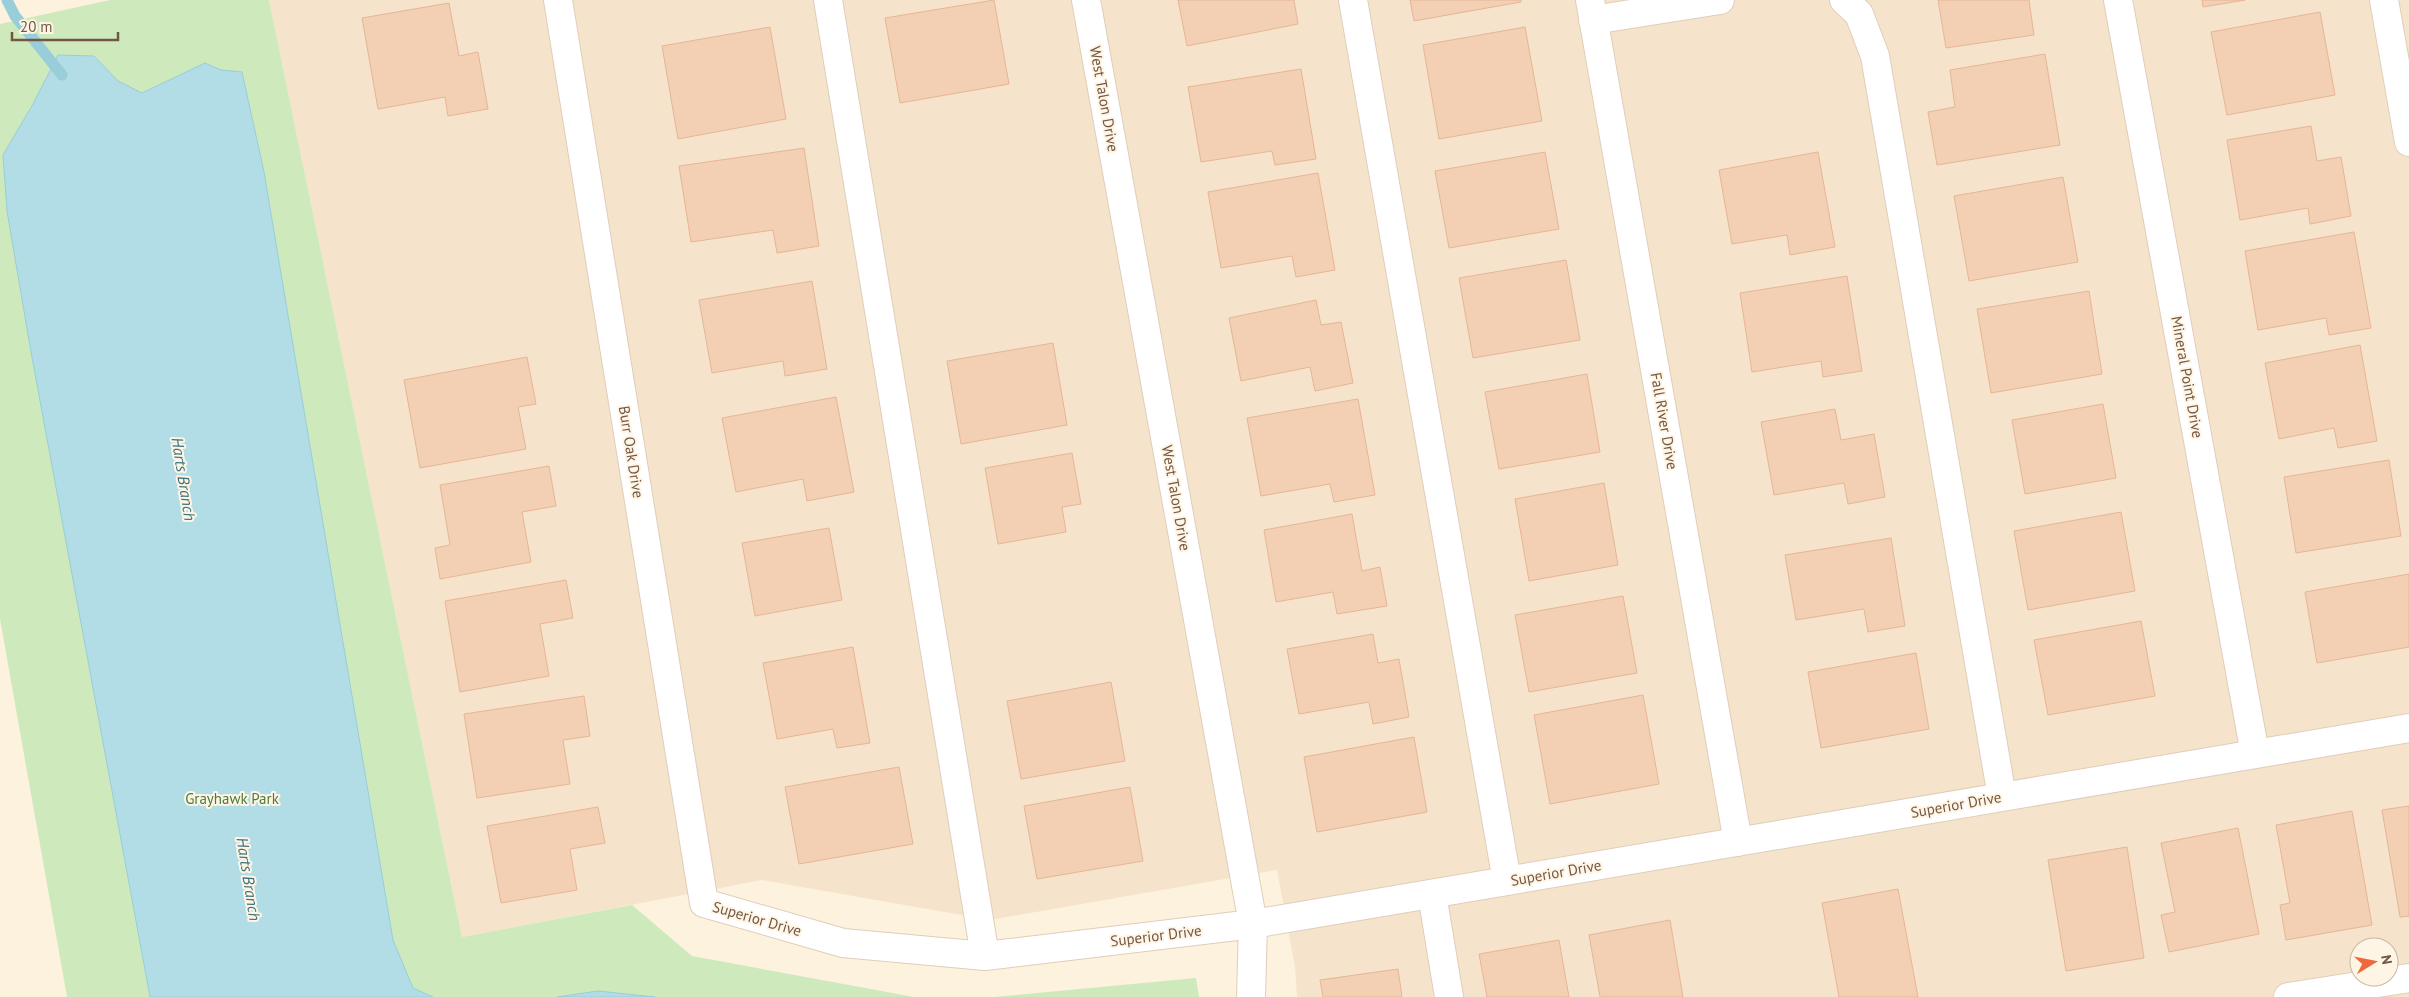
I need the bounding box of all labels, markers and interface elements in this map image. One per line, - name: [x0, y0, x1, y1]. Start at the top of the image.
- scale bar: [12, 10, 119, 42]
- text: 20 m: [20, 17, 53, 36]
- street label: West Talon Drive: [1086, 45, 1123, 153]
- street label: Mineral Point Drive: [2167, 314, 2208, 439]
- street label: Fall River Drive: [1647, 371, 1682, 471]
- street label: Burr Oak Drive: [615, 404, 648, 499]
- water label: Harts Branch: [168, 436, 200, 522]
- street label: West Talon Drive: [1158, 444, 1195, 552]
- street label: Superior Drive: [1909, 787, 2003, 822]
- park label: Grayhawk Park: [185, 789, 280, 808]
- water label: Harts Branch: [233, 836, 265, 922]
- street label: Superior Drive: [1509, 855, 1603, 890]
- street label: Superior Drive: [710, 897, 804, 940]
- street label: Superior Drive: [1109, 920, 1203, 951]
- north arrow: [2349, 937, 2399, 987]
- text: N: [2377, 954, 2396, 966]

